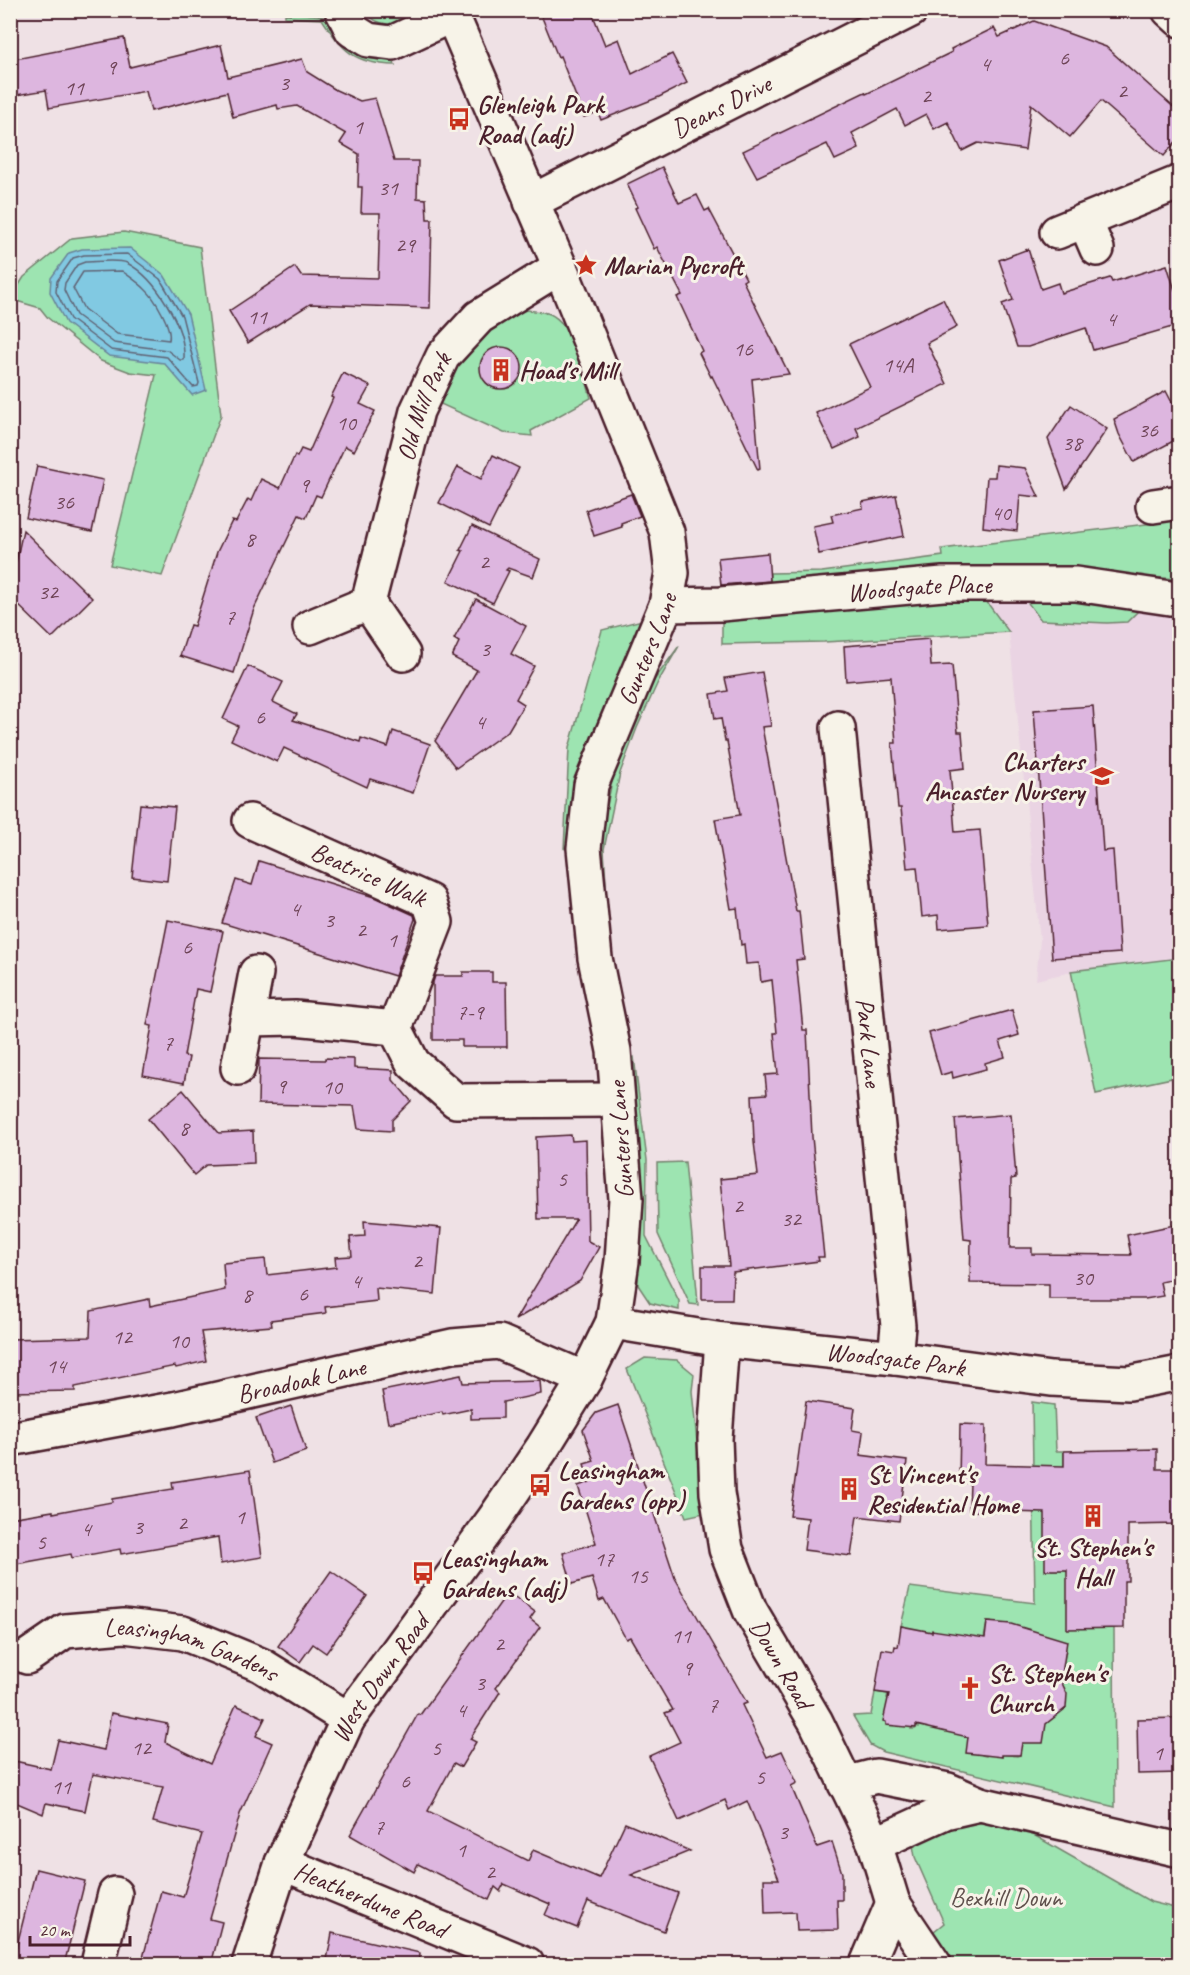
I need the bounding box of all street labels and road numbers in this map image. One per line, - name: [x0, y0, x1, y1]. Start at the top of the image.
- street label: Deans Drive: [666, 66, 779, 145]
- street label: Old Mill Park: [389, 345, 460, 464]
- street label: Woodsgate Place: [846, 568, 993, 610]
- street label: Gunters Lane: [610, 589, 685, 710]
- street label: Beatrice Walk: [306, 834, 433, 915]
- street label: Park Lane: [848, 996, 890, 1090]
- street label: Gunters Lane: [600, 1078, 641, 1200]
- street label: Woodsgate Park: [824, 1335, 969, 1385]
- street label: Broadoak Lane: [234, 1350, 370, 1411]
- street label: West Down Road: [324, 1604, 439, 1748]
- street label: Leasingham Gardens: [102, 1610, 287, 1690]
- street label: Down Road: [742, 1613, 822, 1718]
- street label: Heatherdune Road: [289, 1854, 455, 1948]

